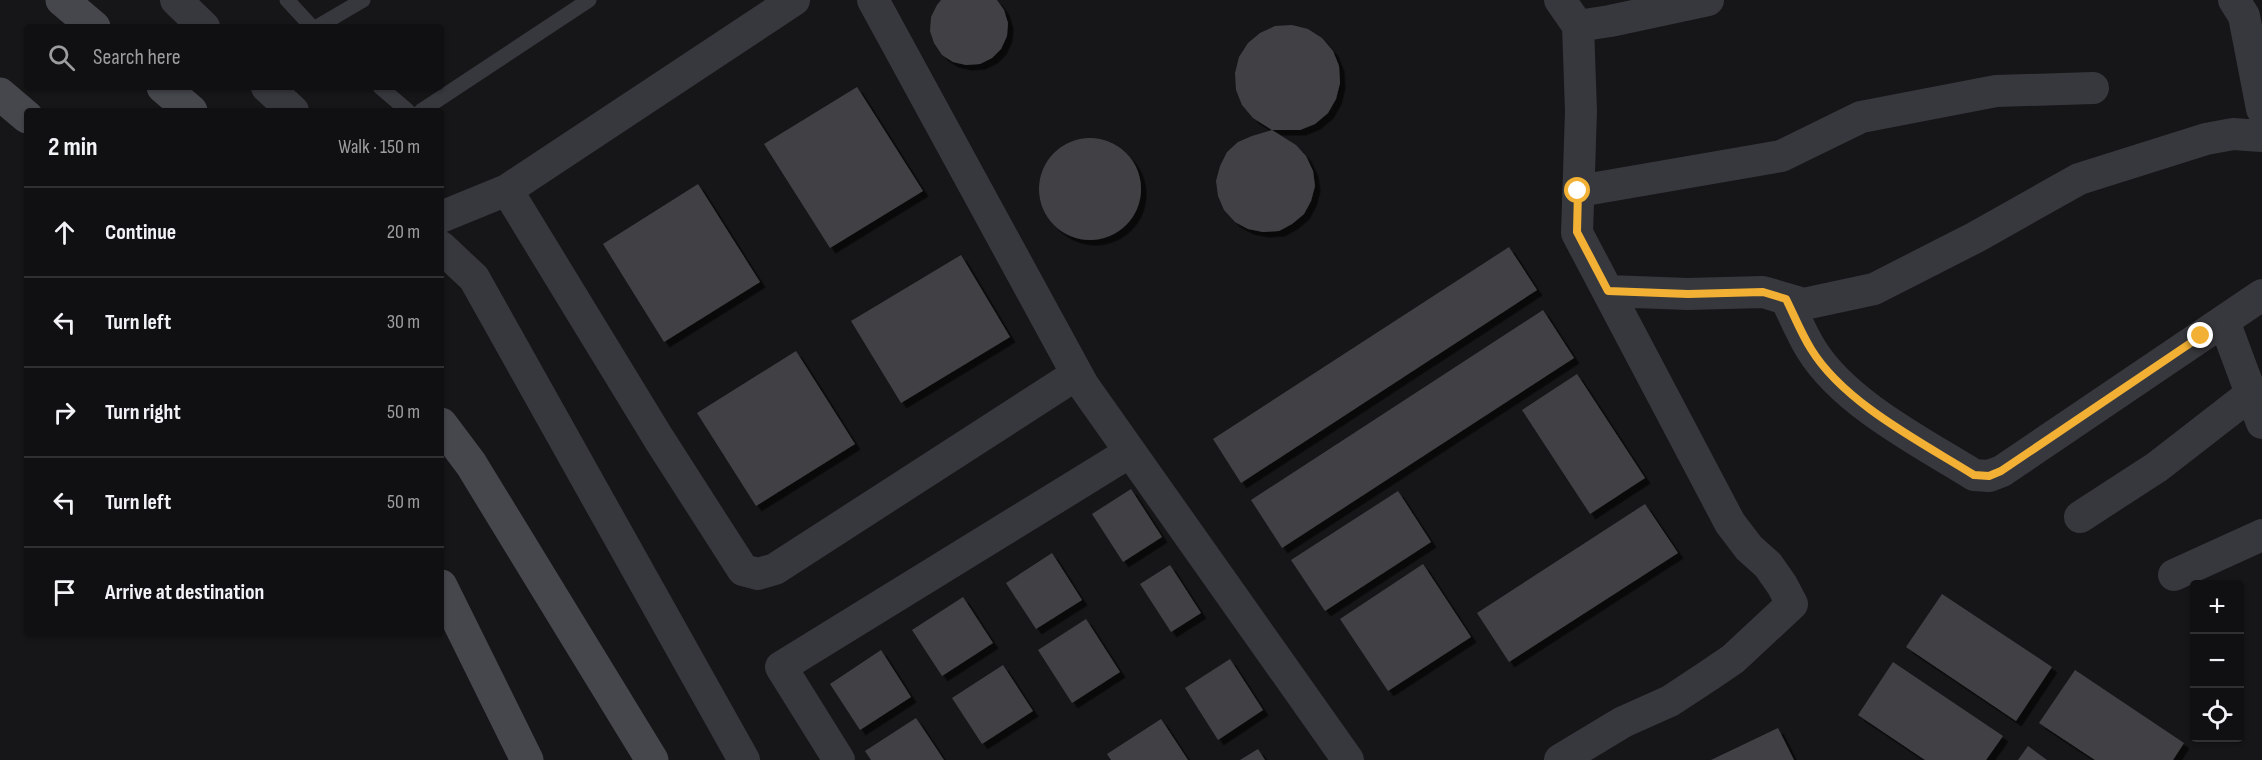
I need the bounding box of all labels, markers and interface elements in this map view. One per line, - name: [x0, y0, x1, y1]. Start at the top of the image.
- search box: [24, 24, 444, 90]
- icon: search: [45, 41, 78, 74]
- text: Search here: [93, 44, 180, 71]
- text: 2 min: [48, 132, 98, 163]
- text: Walk · 150 m: [338, 135, 420, 159]
- route start: [1564, 177, 1590, 203]
- icon: ahead: [48, 216, 81, 249]
- text: Continue: [105, 219, 176, 246]
- text: 20 m: [387, 220, 420, 244]
- icon: left: [48, 306, 81, 339]
- text: Turn left: [105, 309, 171, 336]
- text: 30 m: [387, 310, 420, 334]
- route end: [2187, 322, 2213, 348]
- icon: right: [48, 396, 81, 429]
- text: Turn right: [105, 399, 181, 426]
- text: 50 m: [387, 400, 420, 424]
- icon: left: [48, 486, 81, 519]
- text: Turn left: [105, 489, 171, 516]
- text: 50 m: [387, 490, 420, 514]
- icon: arrive: [48, 576, 81, 609]
- text: Arrive at destination: [105, 579, 264, 606]
- map controls: [2190, 580, 2244, 742]
- button: +: [2190, 580, 2244, 634]
- button: −: [2190, 634, 2244, 688]
- button: locate: [2190, 688, 2244, 742]

